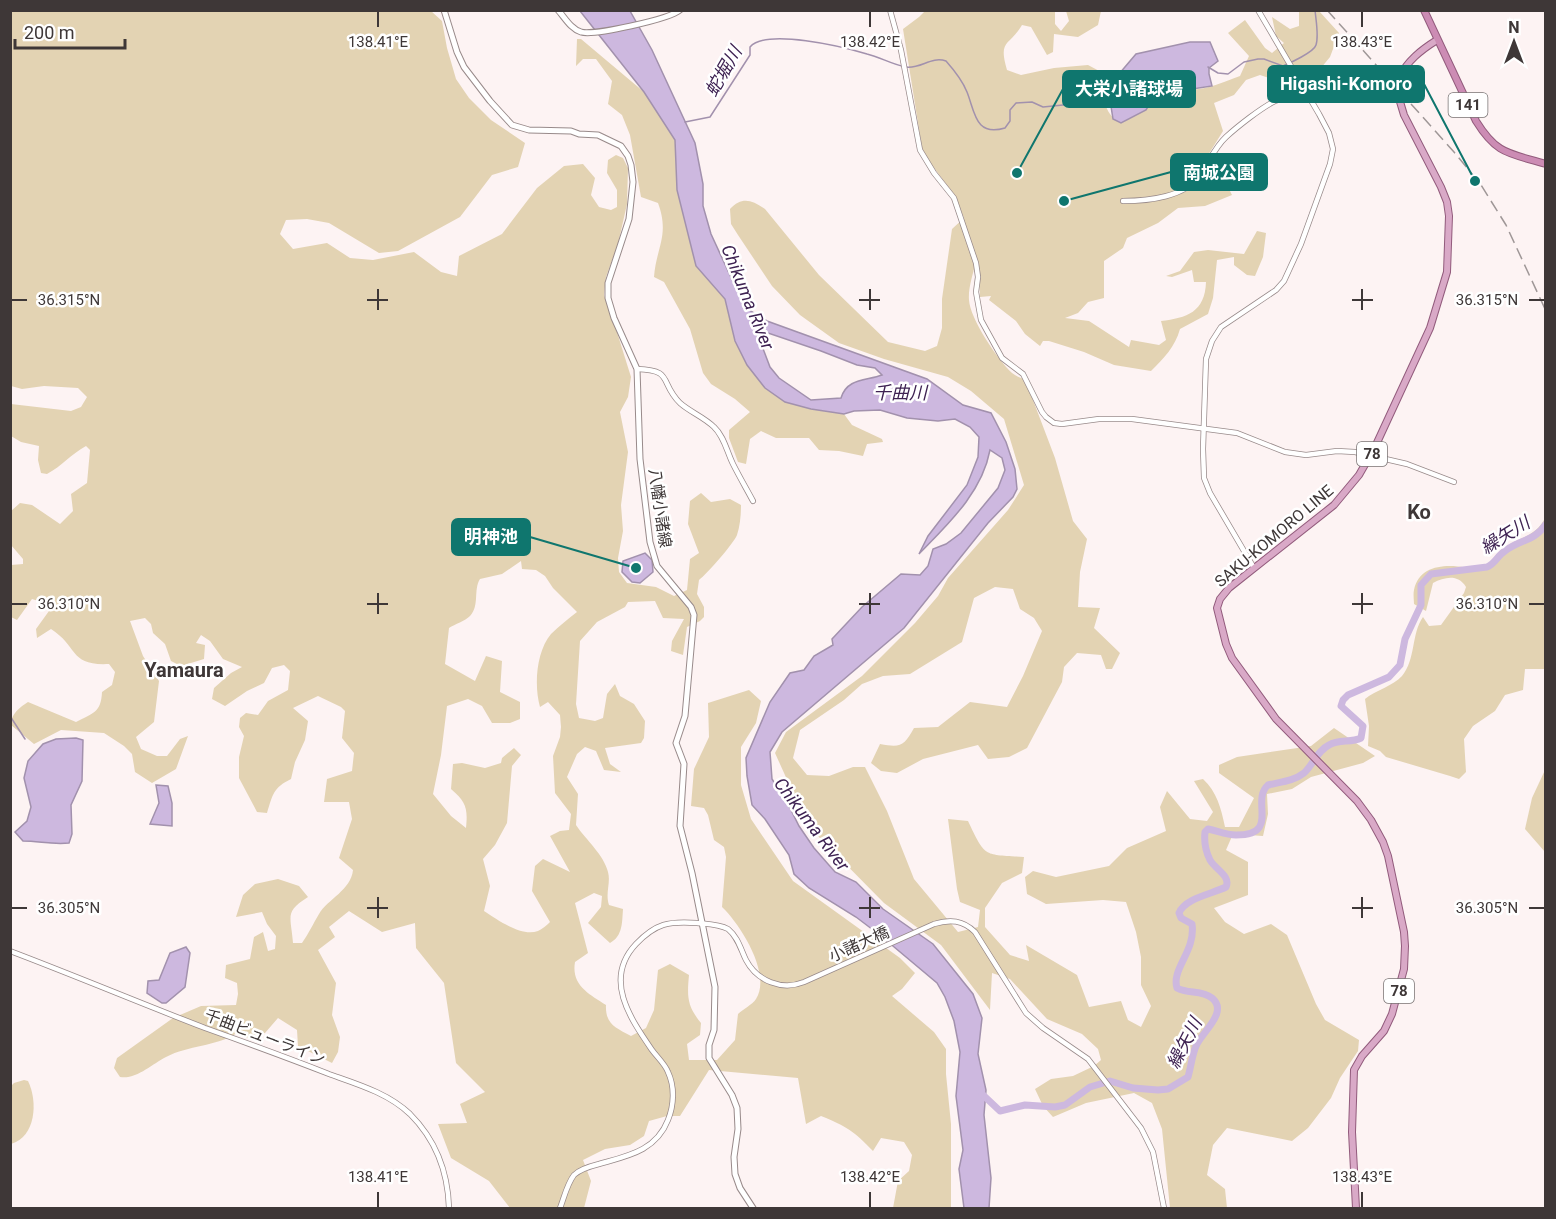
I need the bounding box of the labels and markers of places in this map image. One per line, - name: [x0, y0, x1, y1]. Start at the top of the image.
- callout: Higashi-Komoro: [1268, 66, 1424, 102]
- callout: 大栄小諸球場: [1063, 71, 1195, 107]
- callout: 南城公園: [1171, 154, 1267, 190]
- callout: 明神池: [452, 519, 530, 555]

